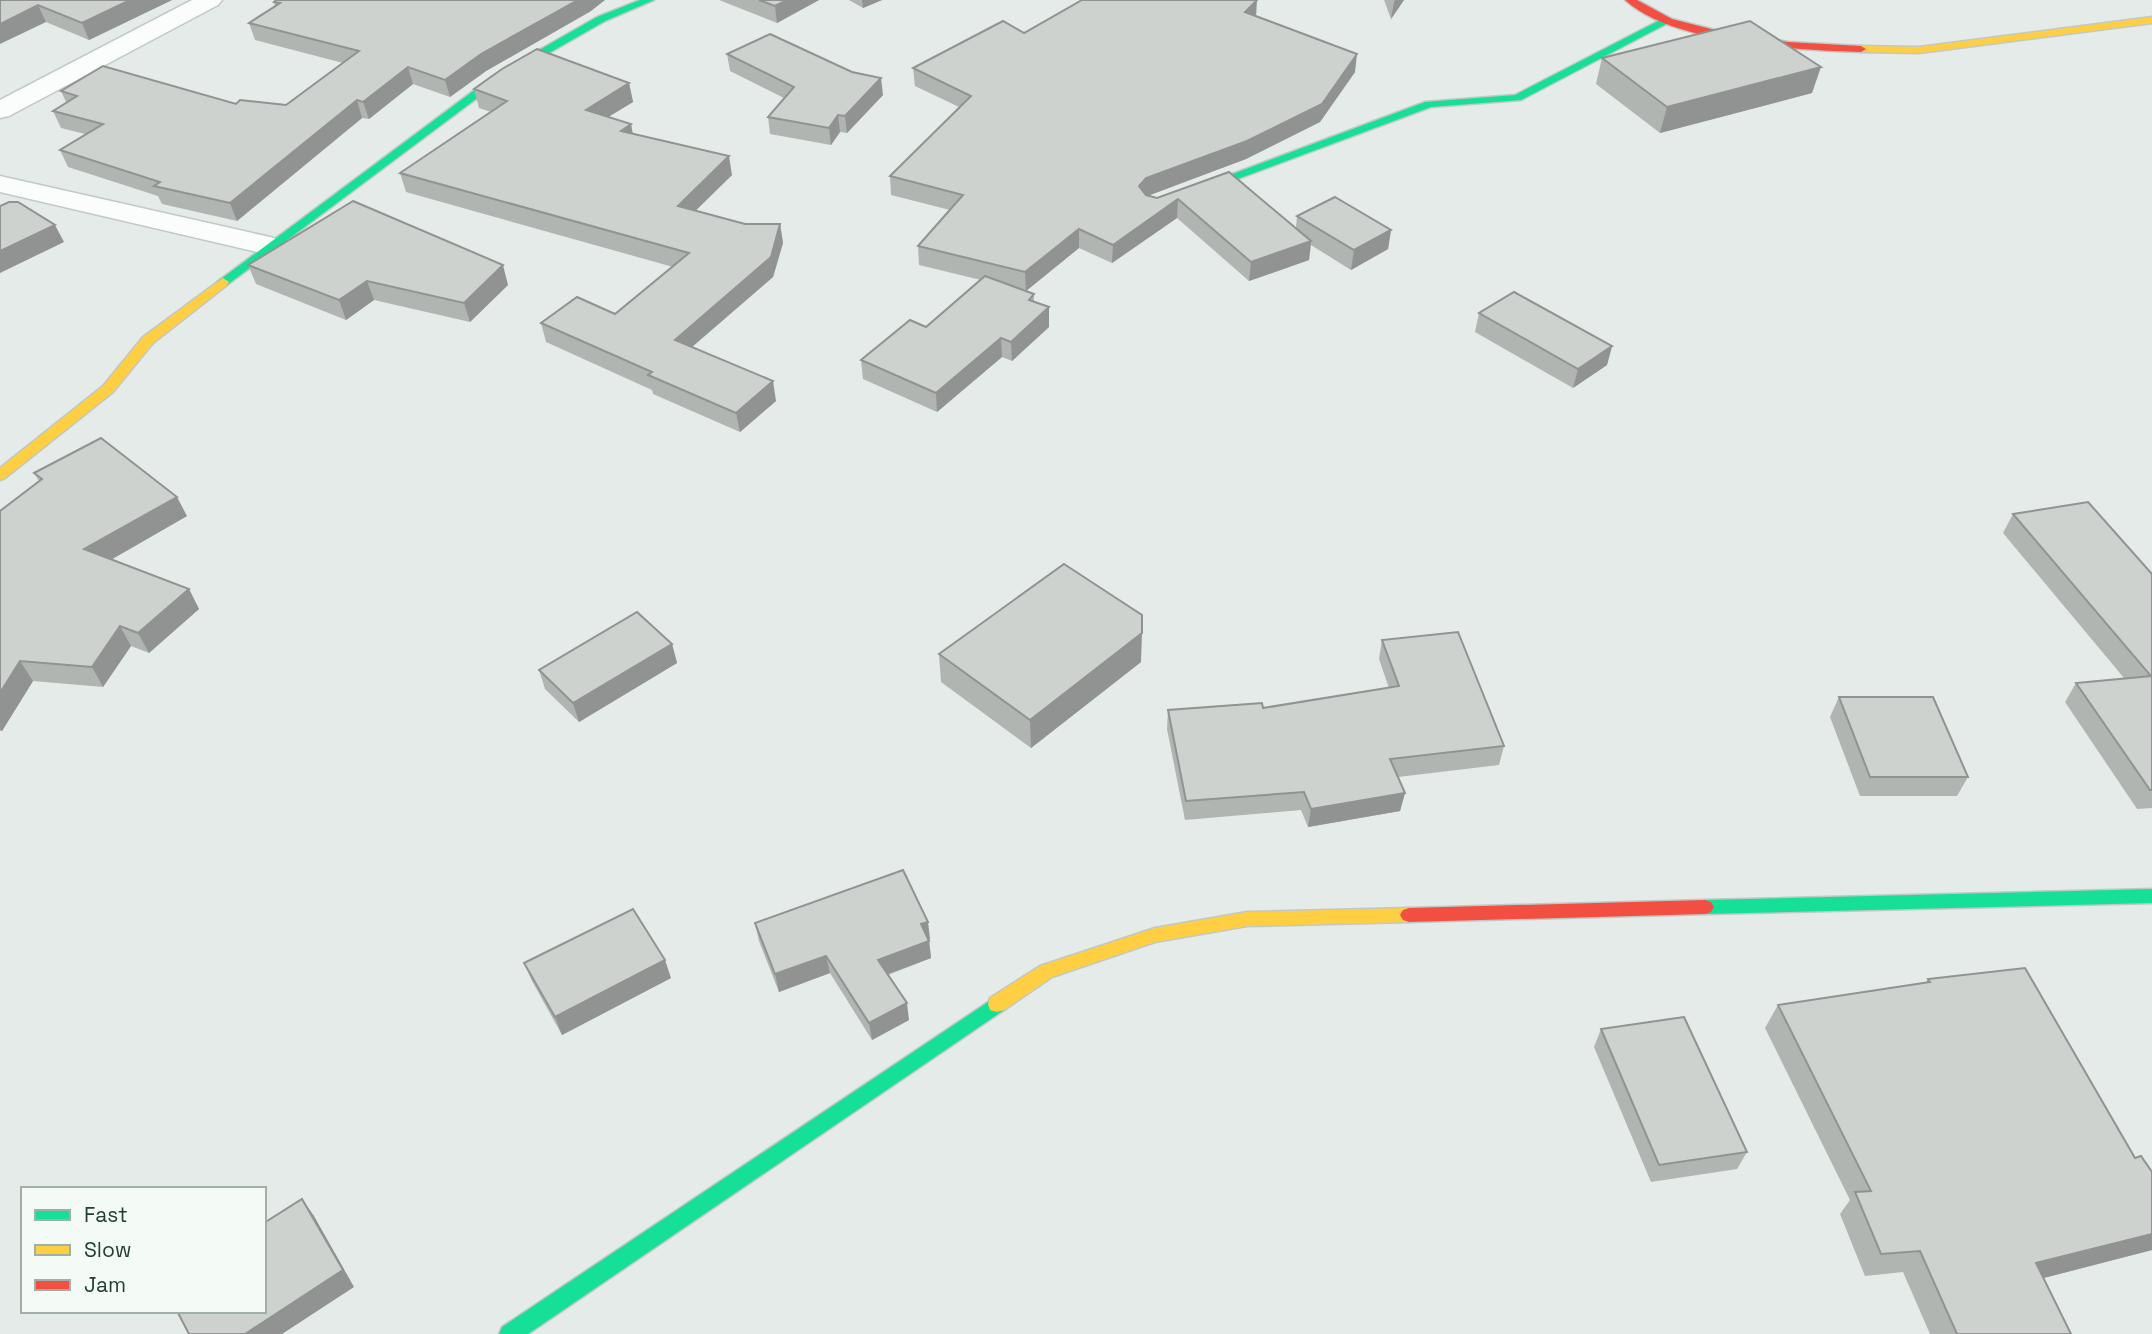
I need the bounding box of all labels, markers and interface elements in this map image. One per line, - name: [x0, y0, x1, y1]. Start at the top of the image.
- legend: [21, 1187, 266, 1313]
- text: Fast: [84, 1201, 128, 1228]
- text: Slow: [84, 1236, 132, 1263]
- text: Jam: [84, 1271, 126, 1298]

